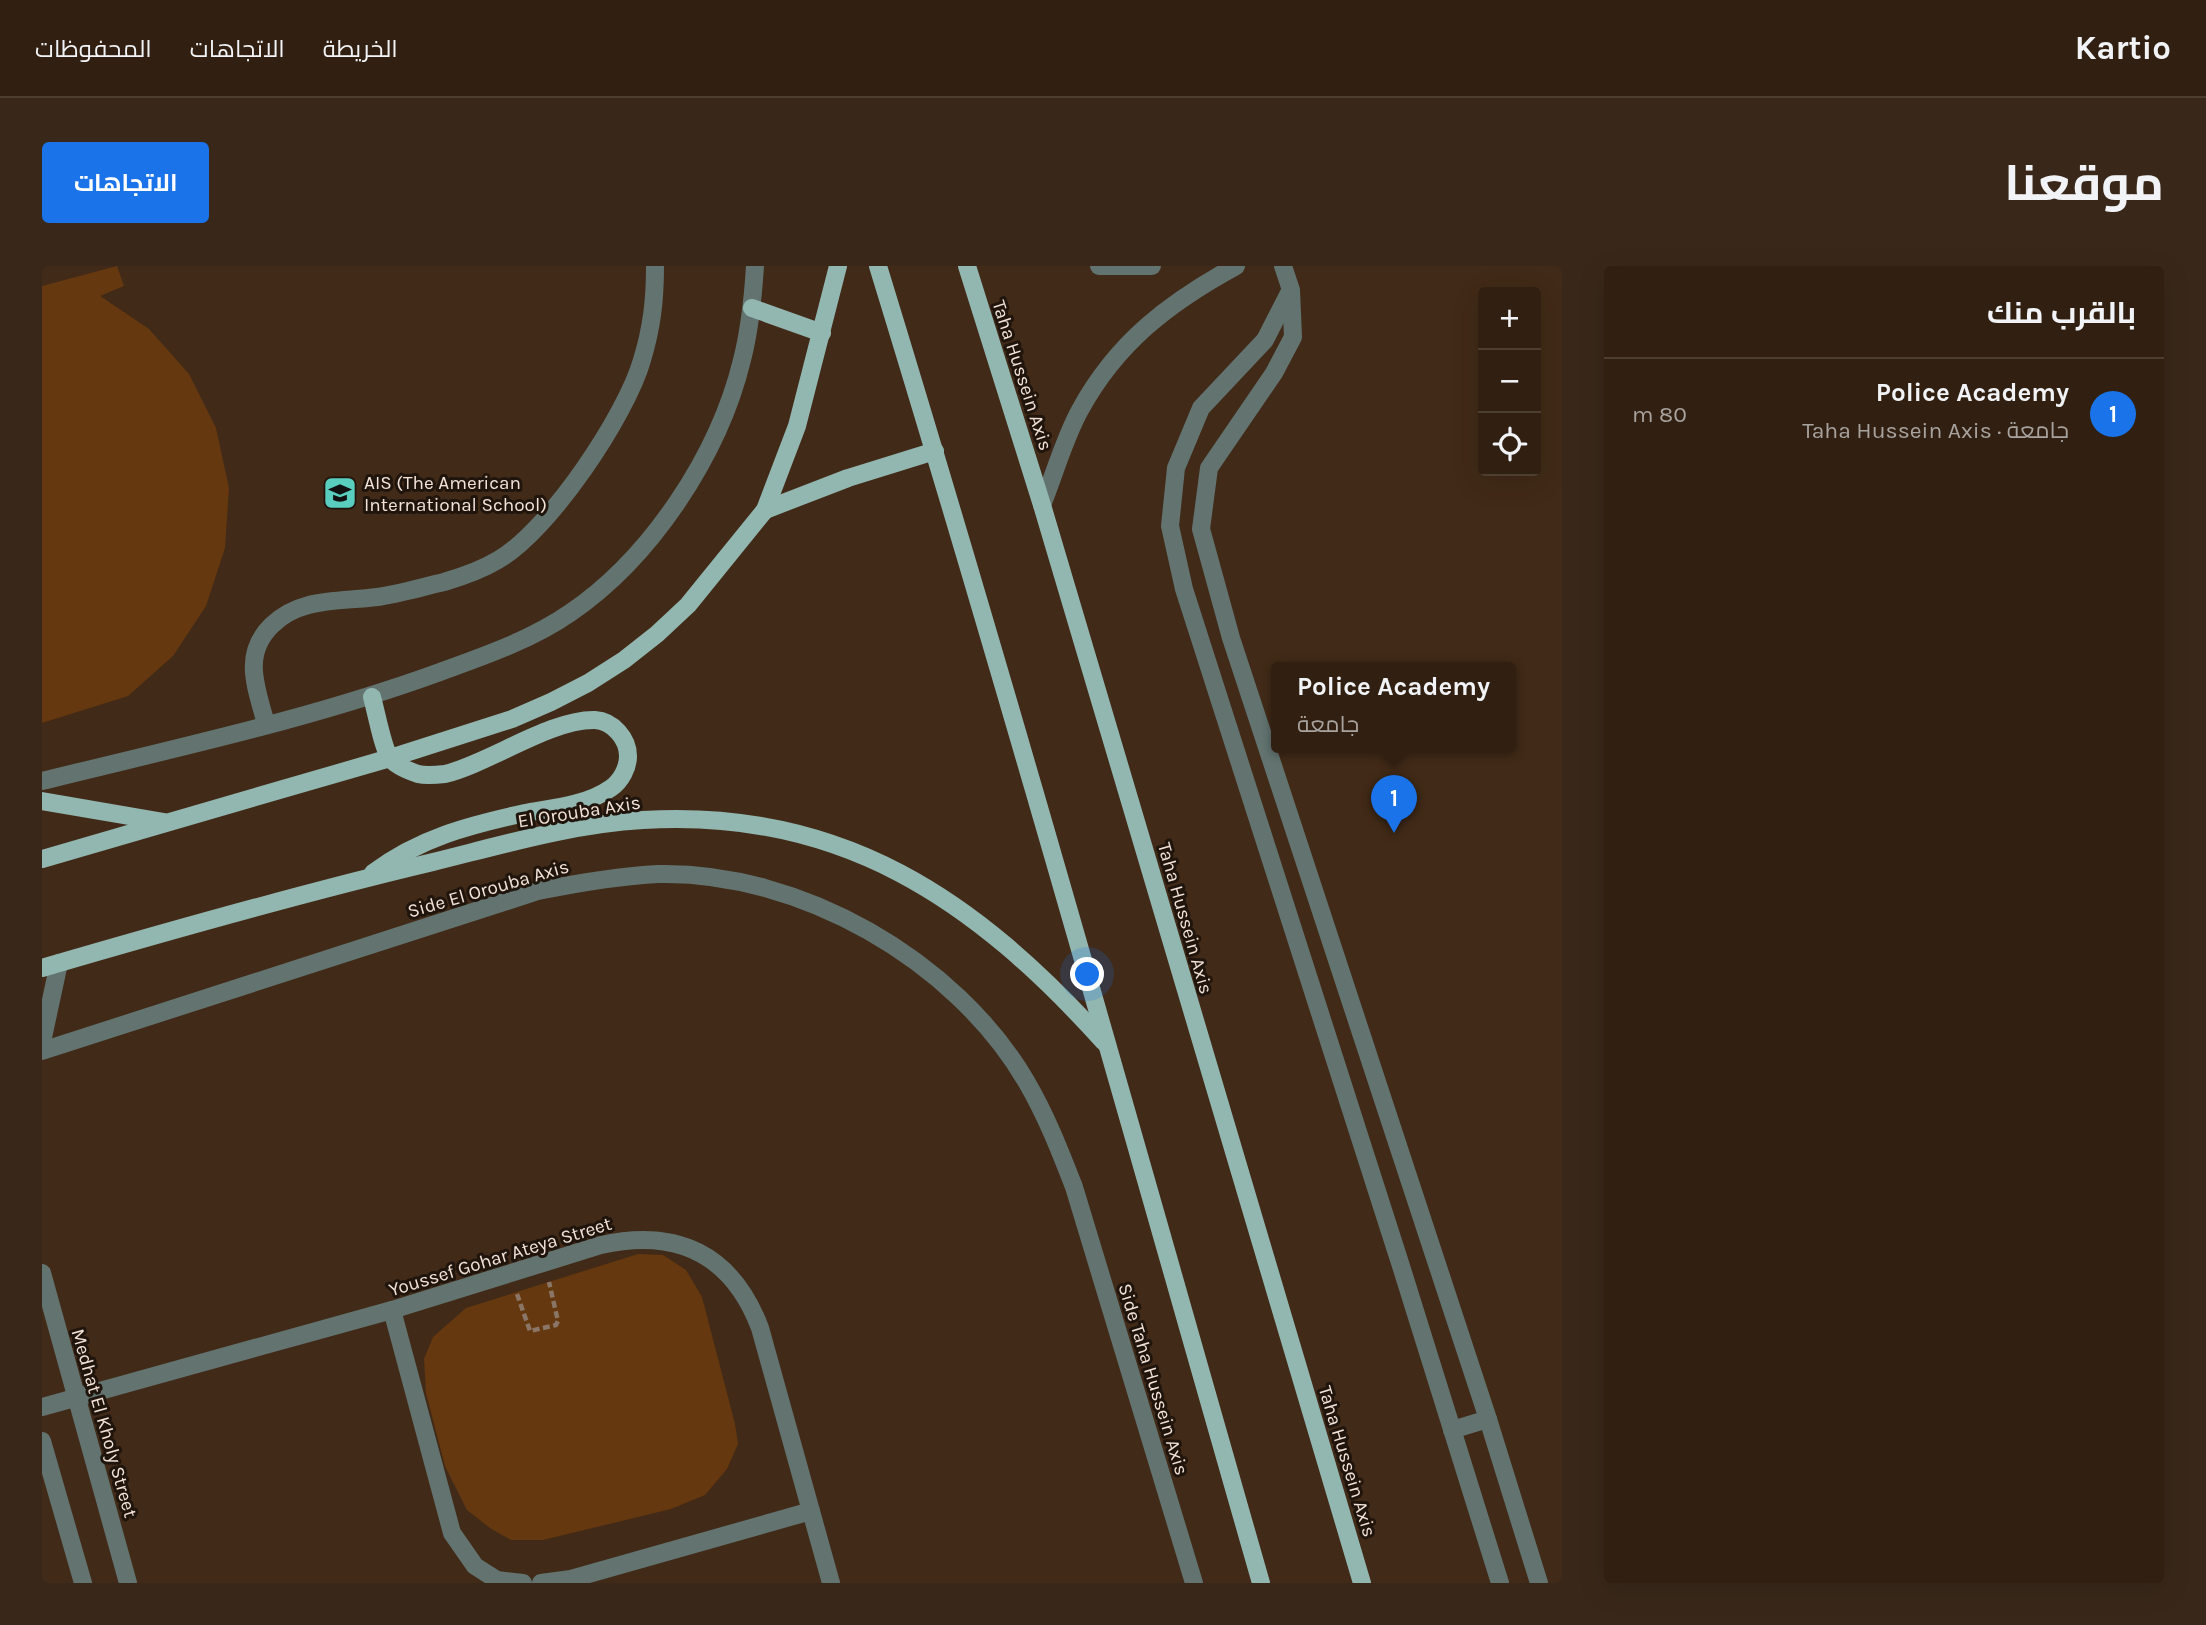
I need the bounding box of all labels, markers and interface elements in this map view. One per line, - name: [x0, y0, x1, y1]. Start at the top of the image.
- text: Kartio: [2075, 29, 2171, 67]
- text: المحفوظات: [35, 35, 152, 63]
- text: الاتجاهات: [190, 35, 285, 63]
- text: الخريطة: [323, 35, 398, 63]
- button: الاتجاهات: [42, 142, 209, 223]
- text: موقعنا: [2004, 155, 2164, 212]
- map controls: [1478, 287, 1541, 476]
- button: +: [1478, 287, 1541, 350]
- text: بالقرب منك: [1987, 295, 2136, 331]
- street label: Taha Hussein Axis: [987, 297, 1057, 453]
- button: −: [1478, 350, 1541, 413]
- text: Police Academy: [1876, 377, 2069, 408]
- text: 80 m: [1632, 401, 1687, 428]
- text: 1: [2109, 401, 2117, 428]
- button: locate: [1478, 413, 1541, 476]
- text: جامعة · Taha Hussein Axis: [1802, 417, 2069, 444]
- place label: AIS (The American International School): [364, 472, 547, 516]
- school or university icon: AIS (The American International School): [321, 474, 359, 512]
- popup: [1271, 662, 1516, 753]
- text: Police Academy: [1297, 671, 1490, 702]
- text: جامعة: [1297, 711, 1359, 738]
- pin: 1: [1371, 775, 1417, 833]
- street label: El Orouba Axis: [516, 791, 642, 833]
- street label: Taha Hussein Axis: [1153, 840, 1217, 997]
- street label: Side El Orouba Axis: [405, 855, 571, 923]
- your location: [1070, 957, 1104, 991]
- street label: Youssef Gohar Ateya Street: [386, 1213, 614, 1301]
- street label: Side Taha Hussein Axis: [1113, 1281, 1193, 1478]
- street label: Medhat El Kholy Street: [67, 1326, 142, 1520]
- street label: Taha Hussein Axis: [1314, 1383, 1380, 1539]

